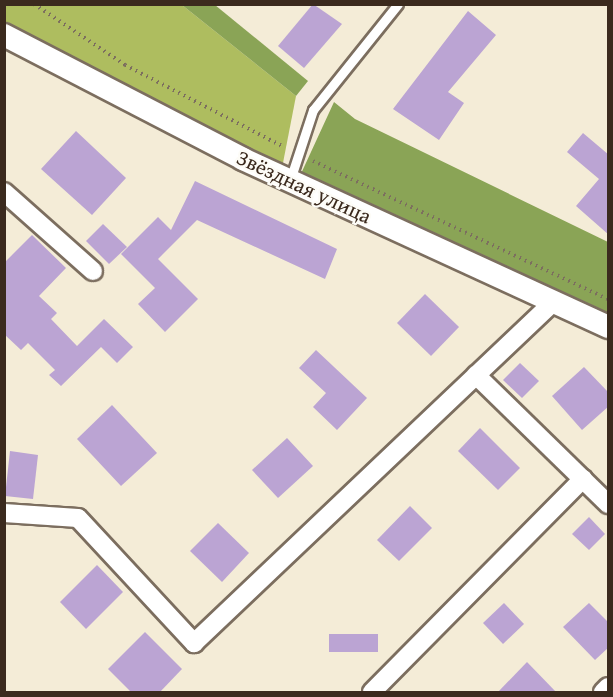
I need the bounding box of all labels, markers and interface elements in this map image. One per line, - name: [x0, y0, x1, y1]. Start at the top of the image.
- street label: Звёздная улица: [233, 145, 375, 229]

